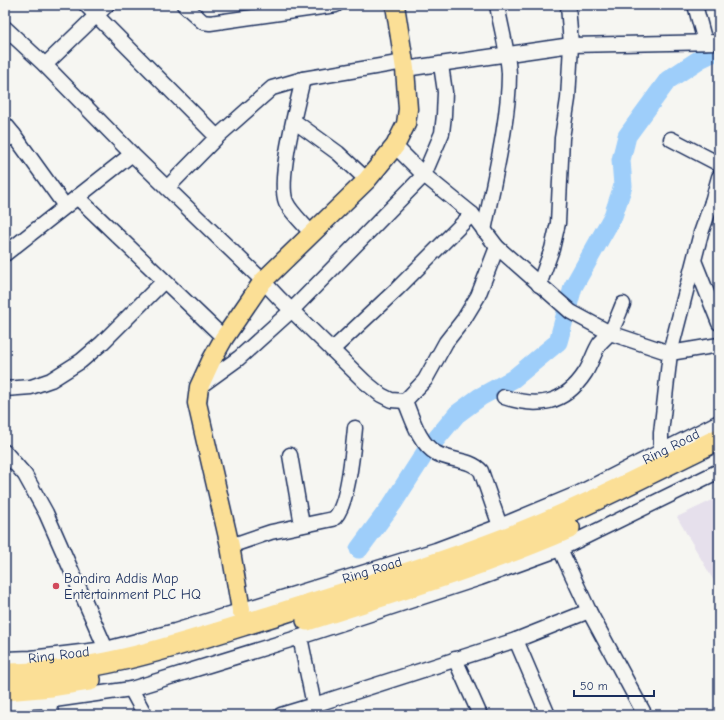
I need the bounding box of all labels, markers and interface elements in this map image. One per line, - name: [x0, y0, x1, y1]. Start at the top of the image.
- street label: Ring Road: [640, 425, 702, 468]
- street label: Ring Road: [340, 553, 404, 588]
- place label: Bandira Addis Map Entertainment PLC HQ: [64, 570, 201, 603]
- marker: Bandira Addis Map Entertainment PLC HQ: [51, 581, 61, 591]
- street label: Ring Road: [27, 643, 90, 667]
- scale bar: [574, 672, 654, 698]
- text: 50 m: [580, 679, 608, 693]

